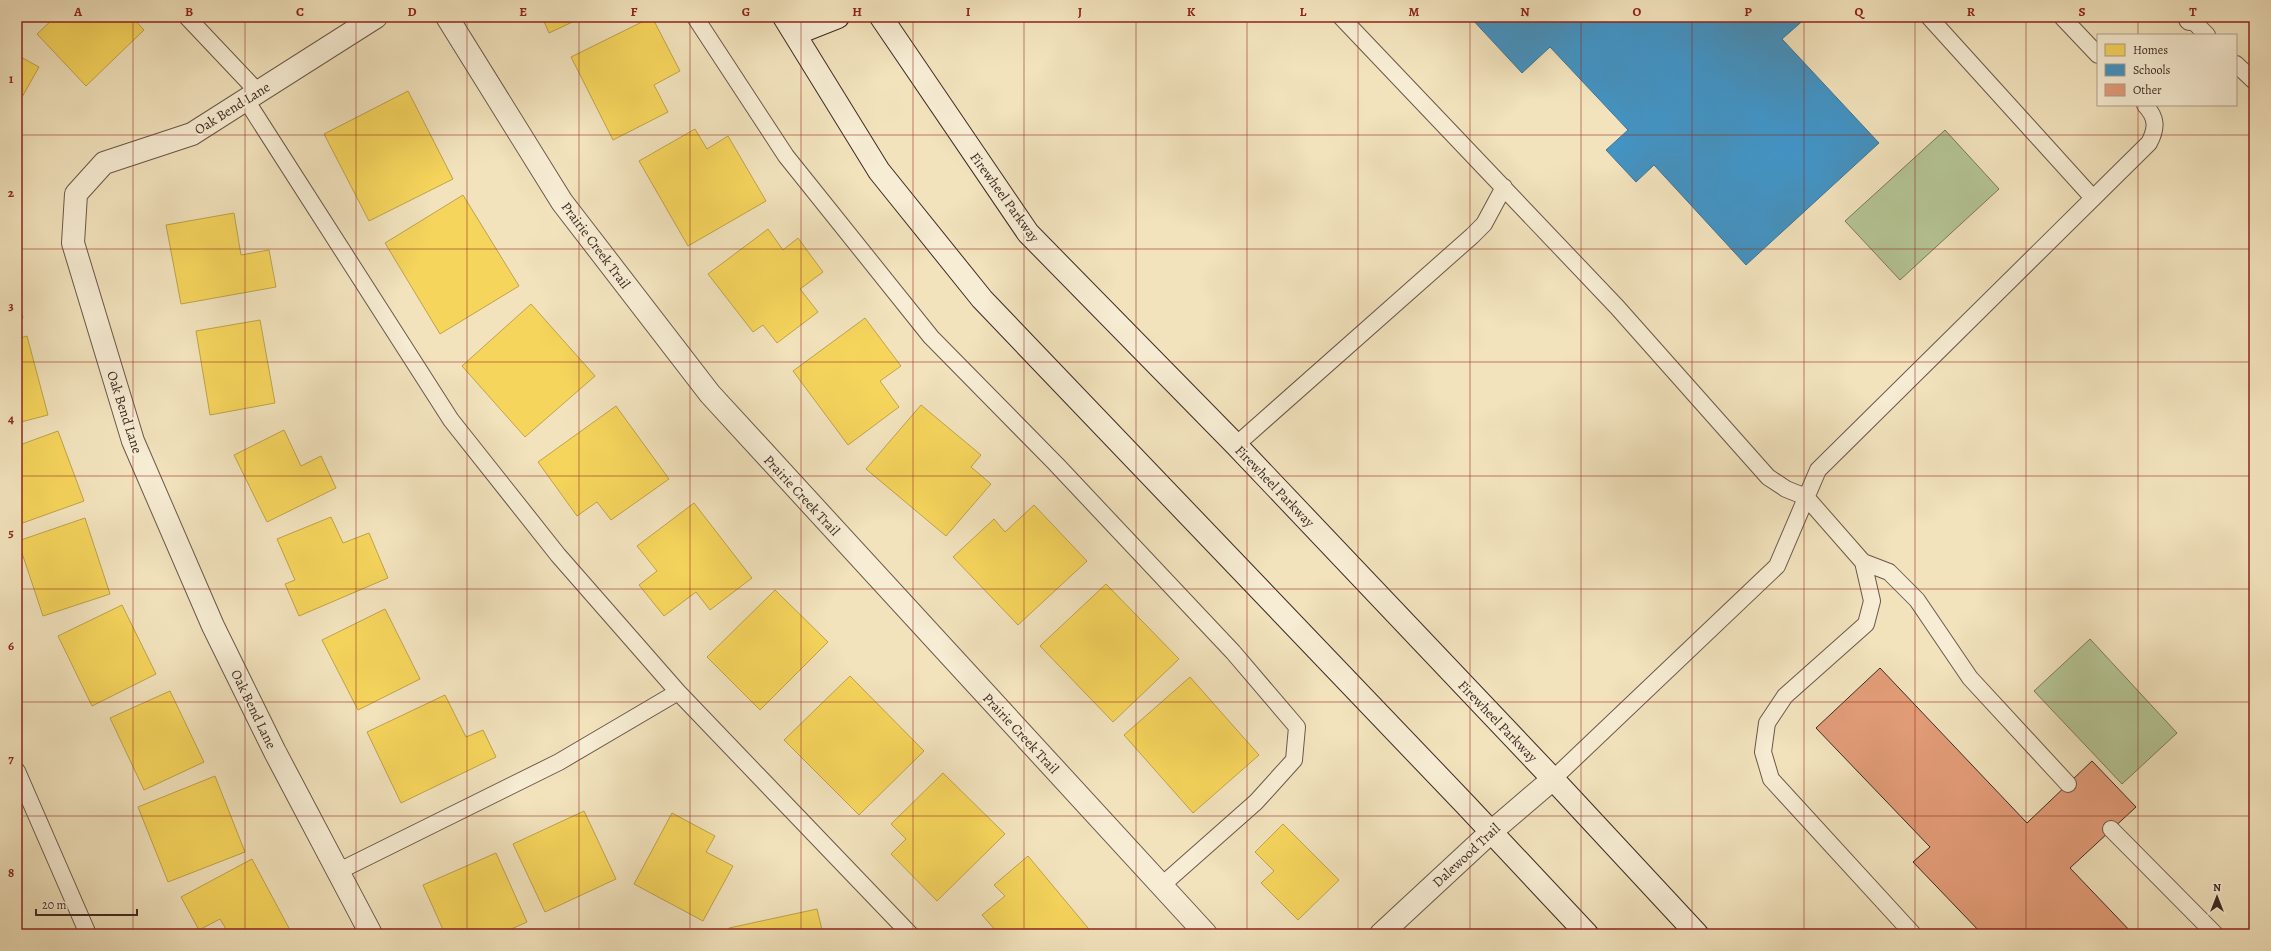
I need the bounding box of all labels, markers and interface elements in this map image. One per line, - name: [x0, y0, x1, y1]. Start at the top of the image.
- text: A: [73, 3, 83, 20]
- text: B: [185, 3, 193, 20]
- text: C: [296, 3, 304, 20]
- text: D: [407, 3, 417, 20]
- text: E: [519, 3, 527, 20]
- text: F: [631, 3, 638, 20]
- text: G: [742, 3, 750, 20]
- text: H: [852, 3, 862, 20]
- text: I: [966, 3, 971, 20]
- text: J: [1078, 3, 1082, 20]
- text: K: [1187, 3, 1196, 20]
- text: L: [1300, 3, 1307, 20]
- text: M: [1409, 3, 1420, 20]
- text: N: [1520, 3, 1530, 20]
- text: O: [1633, 3, 1642, 20]
- text: P: [1744, 3, 1752, 20]
- text: Q: [1855, 3, 1866, 20]
- text: R: [1967, 3, 1976, 20]
- text: S: [2078, 3, 2086, 20]
- text: T: [2189, 3, 2197, 20]
- legend: [2097, 34, 2237, 106]
- text: Homes: [2133, 42, 2168, 58]
- text: Schools: [2133, 62, 2170, 78]
- text: 1: [9, 70, 14, 87]
- street label: Oak Bend Lane: [191, 78, 274, 139]
- text: Other: [2133, 82, 2162, 98]
- street label: Firewheel Parkway: [966, 148, 1044, 247]
- text: 2: [8, 184, 15, 201]
- street label: Prairie Creek Trail: [557, 198, 635, 293]
- text: 3: [8, 297, 14, 314]
- street label: Oak Bend Lane: [102, 368, 147, 456]
- text: 4: [8, 410, 14, 427]
- street label: Firewheel Parkway: [1231, 441, 1319, 532]
- street label: Prairie Creek Trail: [759, 451, 844, 540]
- text: 5: [8, 524, 14, 541]
- text: 6: [8, 637, 14, 654]
- street label: Oak Bend Lane: [226, 666, 281, 752]
- street label: Firewheel Parkway: [1454, 676, 1542, 767]
- street label: Prairie Creek Trail: [978, 689, 1063, 778]
- text: 7: [8, 750, 14, 767]
- street label: Dalewood Trail: [1428, 819, 1505, 892]
- text: 8: [8, 864, 14, 881]
- north arrow: [2197, 877, 2237, 917]
- text: N: [2213, 880, 2221, 895]
- scale bar: [36, 891, 137, 917]
- text: 20 m: [42, 897, 66, 913]

